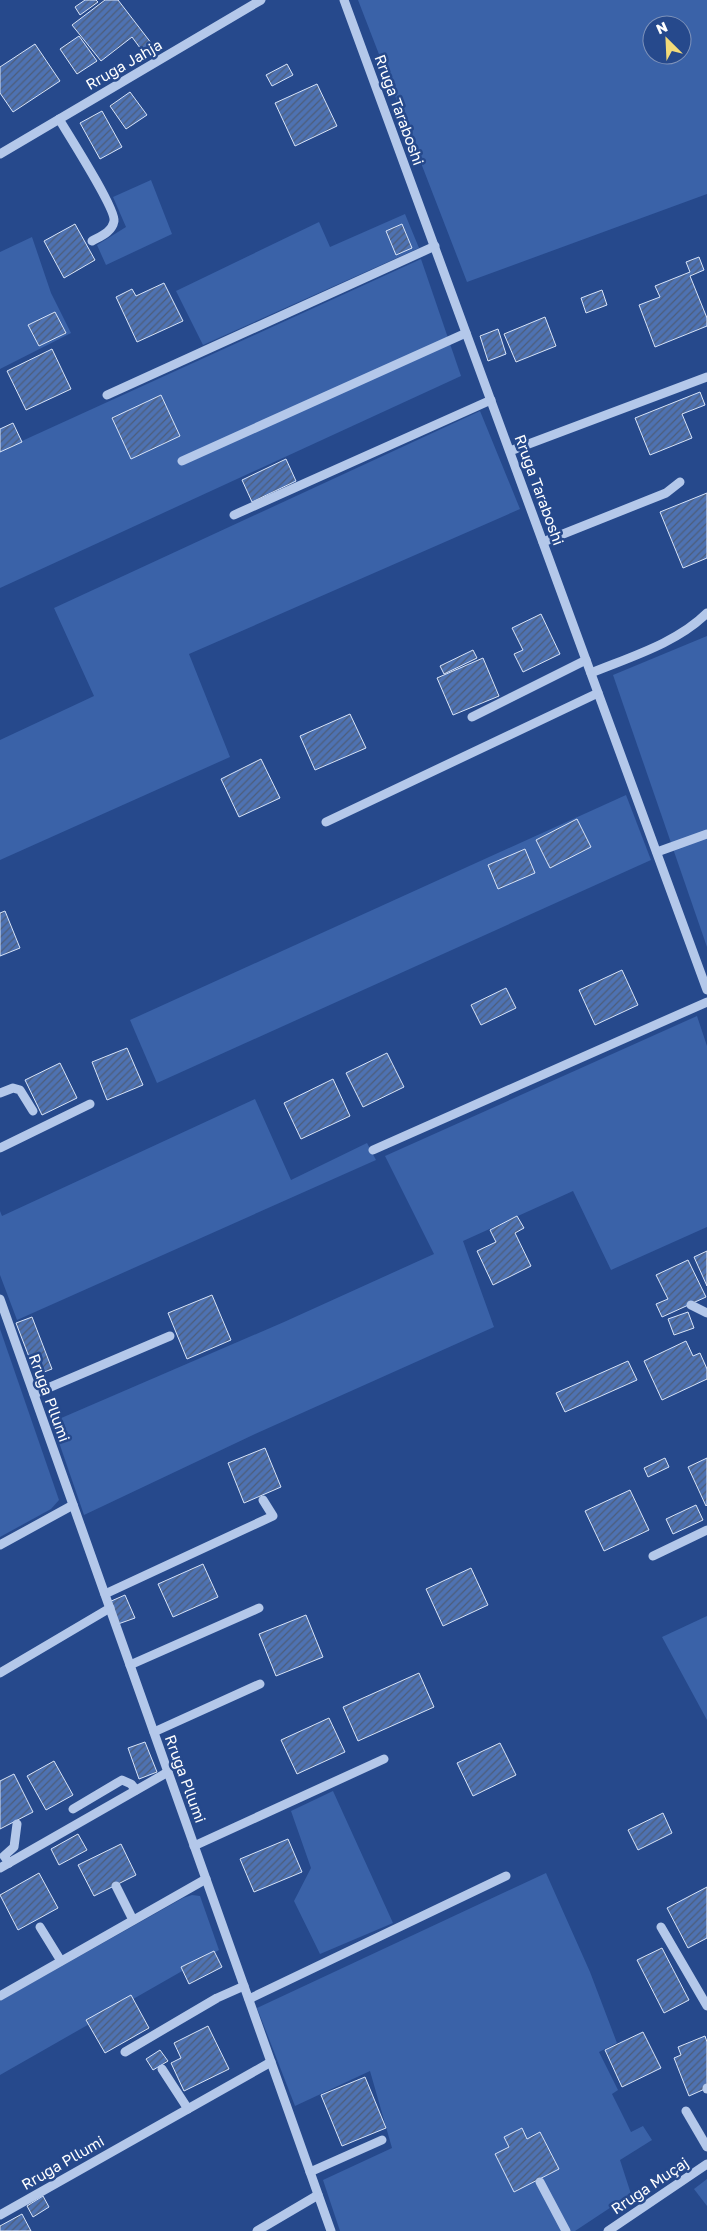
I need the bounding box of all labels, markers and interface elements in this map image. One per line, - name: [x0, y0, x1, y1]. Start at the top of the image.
- north arrow: [642, 15, 692, 65]
- text: N: [653, 18, 670, 38]
- street label: Rruga Jahja: [82, 35, 165, 93]
- street label: Rruga Taraboshi: [372, 52, 428, 168]
- street label: Rruga Taraboshi: [512, 432, 568, 548]
- street label: Rruga Pllumi: [26, 1351, 74, 1444]
- street label: Rruga Pllumi: [162, 1732, 210, 1825]
- street label: Rruga Pllumi: [18, 2131, 107, 2193]
- street label: Rruga Muçaj: [607, 2153, 691, 2218]

